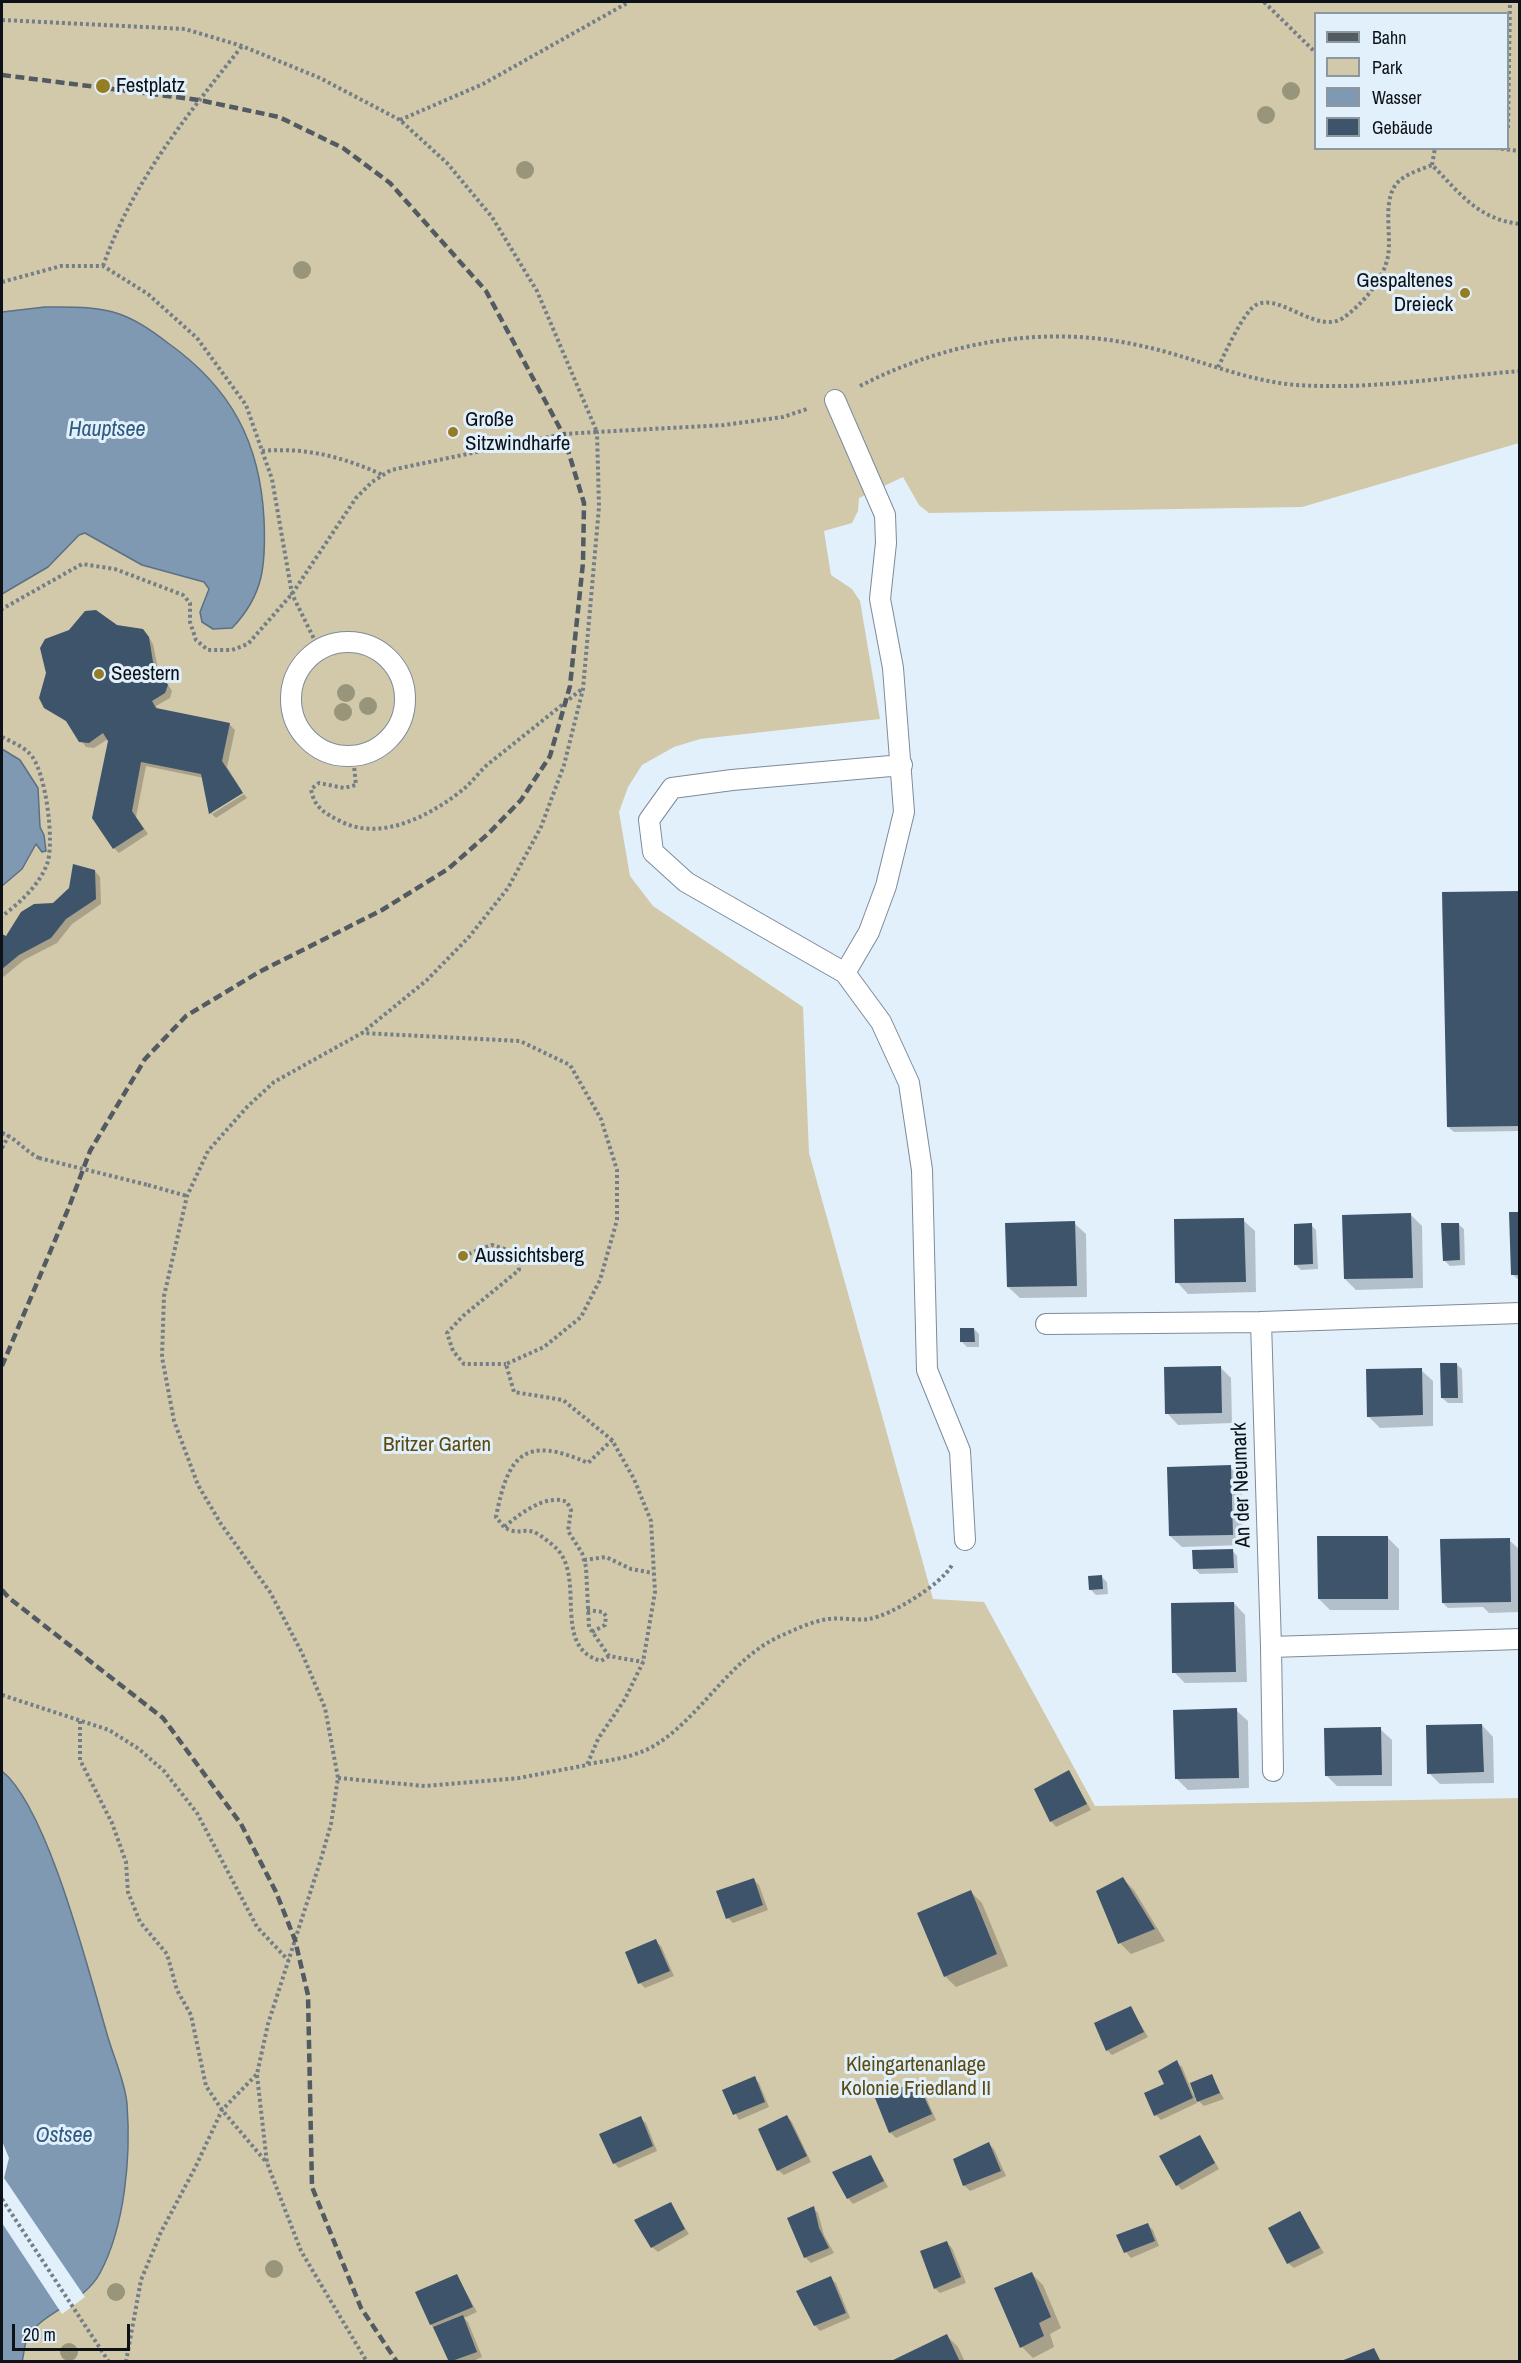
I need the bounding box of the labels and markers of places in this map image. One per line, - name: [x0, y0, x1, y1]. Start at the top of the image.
- place label: Festplatz: [116, 73, 185, 99]
- marker: Festplatz: [94, 77, 112, 95]
- place label: Gespaltenes Dreieck: [1356, 268, 1453, 318]
- marker: Gespaltenes Dreieck: [1458, 286, 1472, 300]
- place label: Große Sitzwindharfe: [465, 407, 570, 457]
- marker: Große Sitzwindharfe: [446, 425, 460, 439]
- place label: Seestern: [111, 661, 180, 687]
- marker: Seestern: [92, 667, 106, 681]
- place label: Aussichtsberg: [475, 1243, 584, 1269]
- marker: Aussichtsberg: [456, 1249, 470, 1263]

